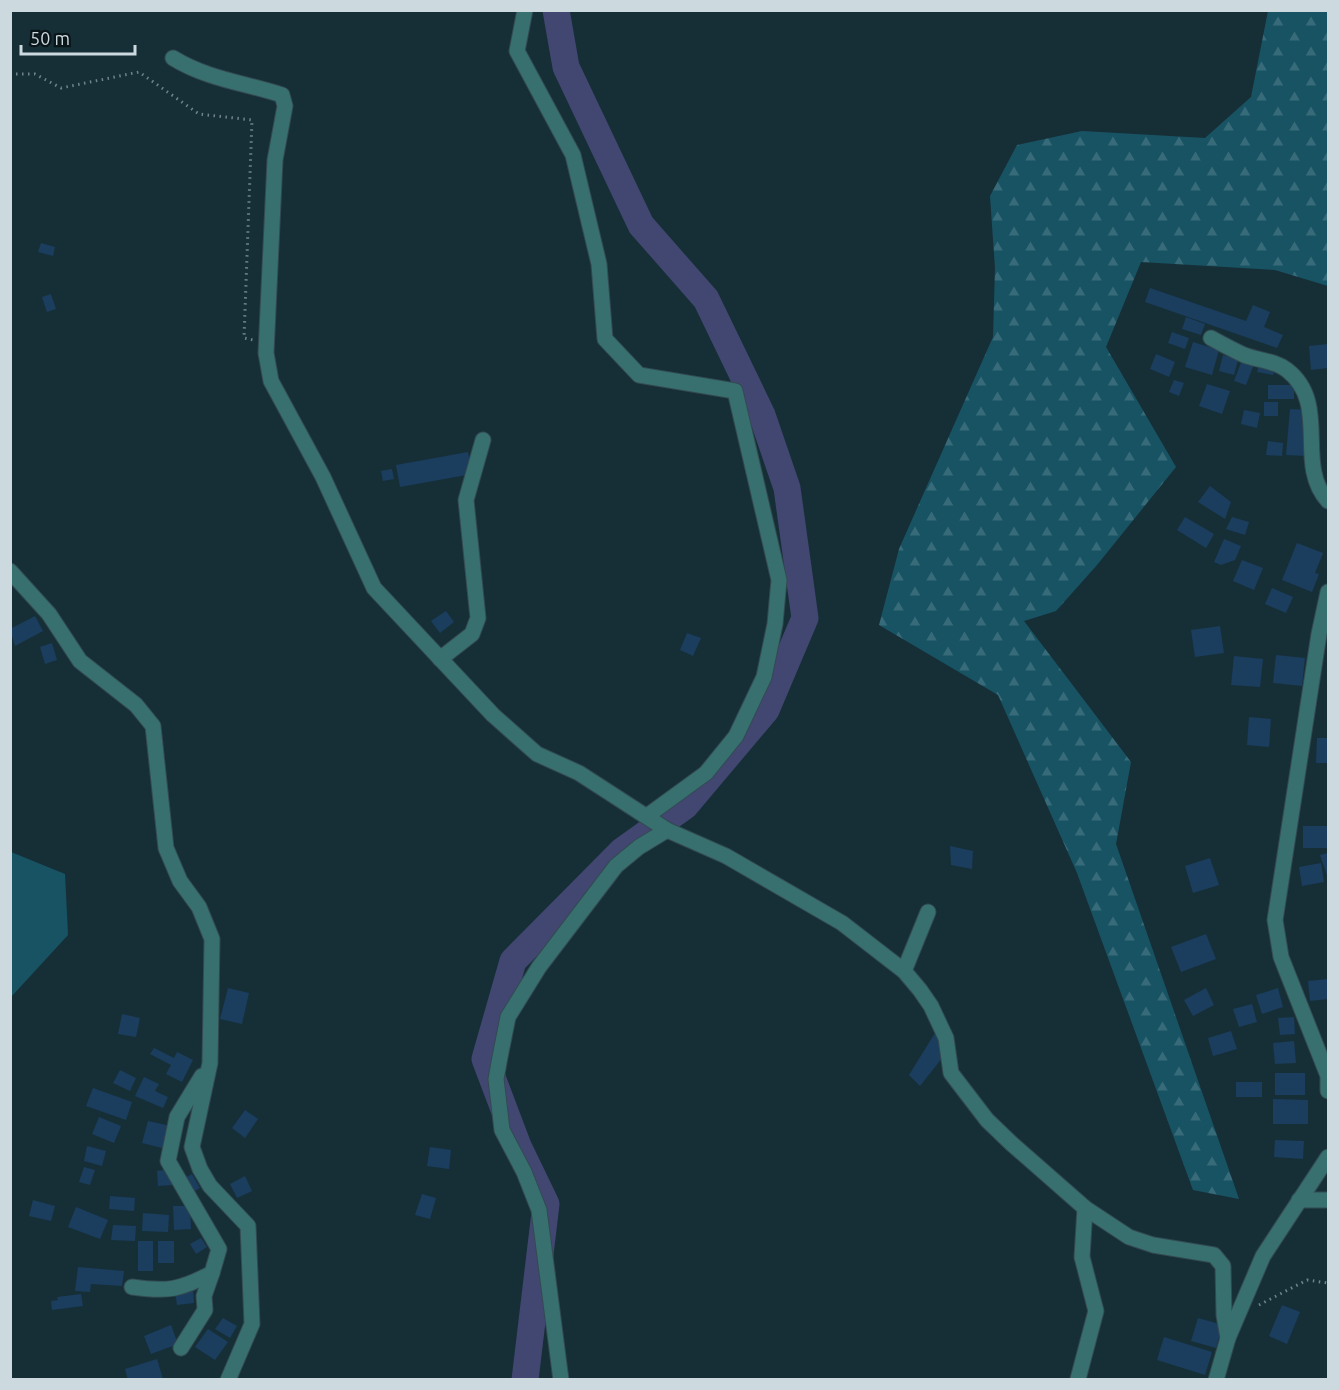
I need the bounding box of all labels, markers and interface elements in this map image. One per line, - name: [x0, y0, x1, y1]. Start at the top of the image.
- scale bar: [21, 18, 135, 56]
- text: 50 m: [30, 28, 70, 48]

